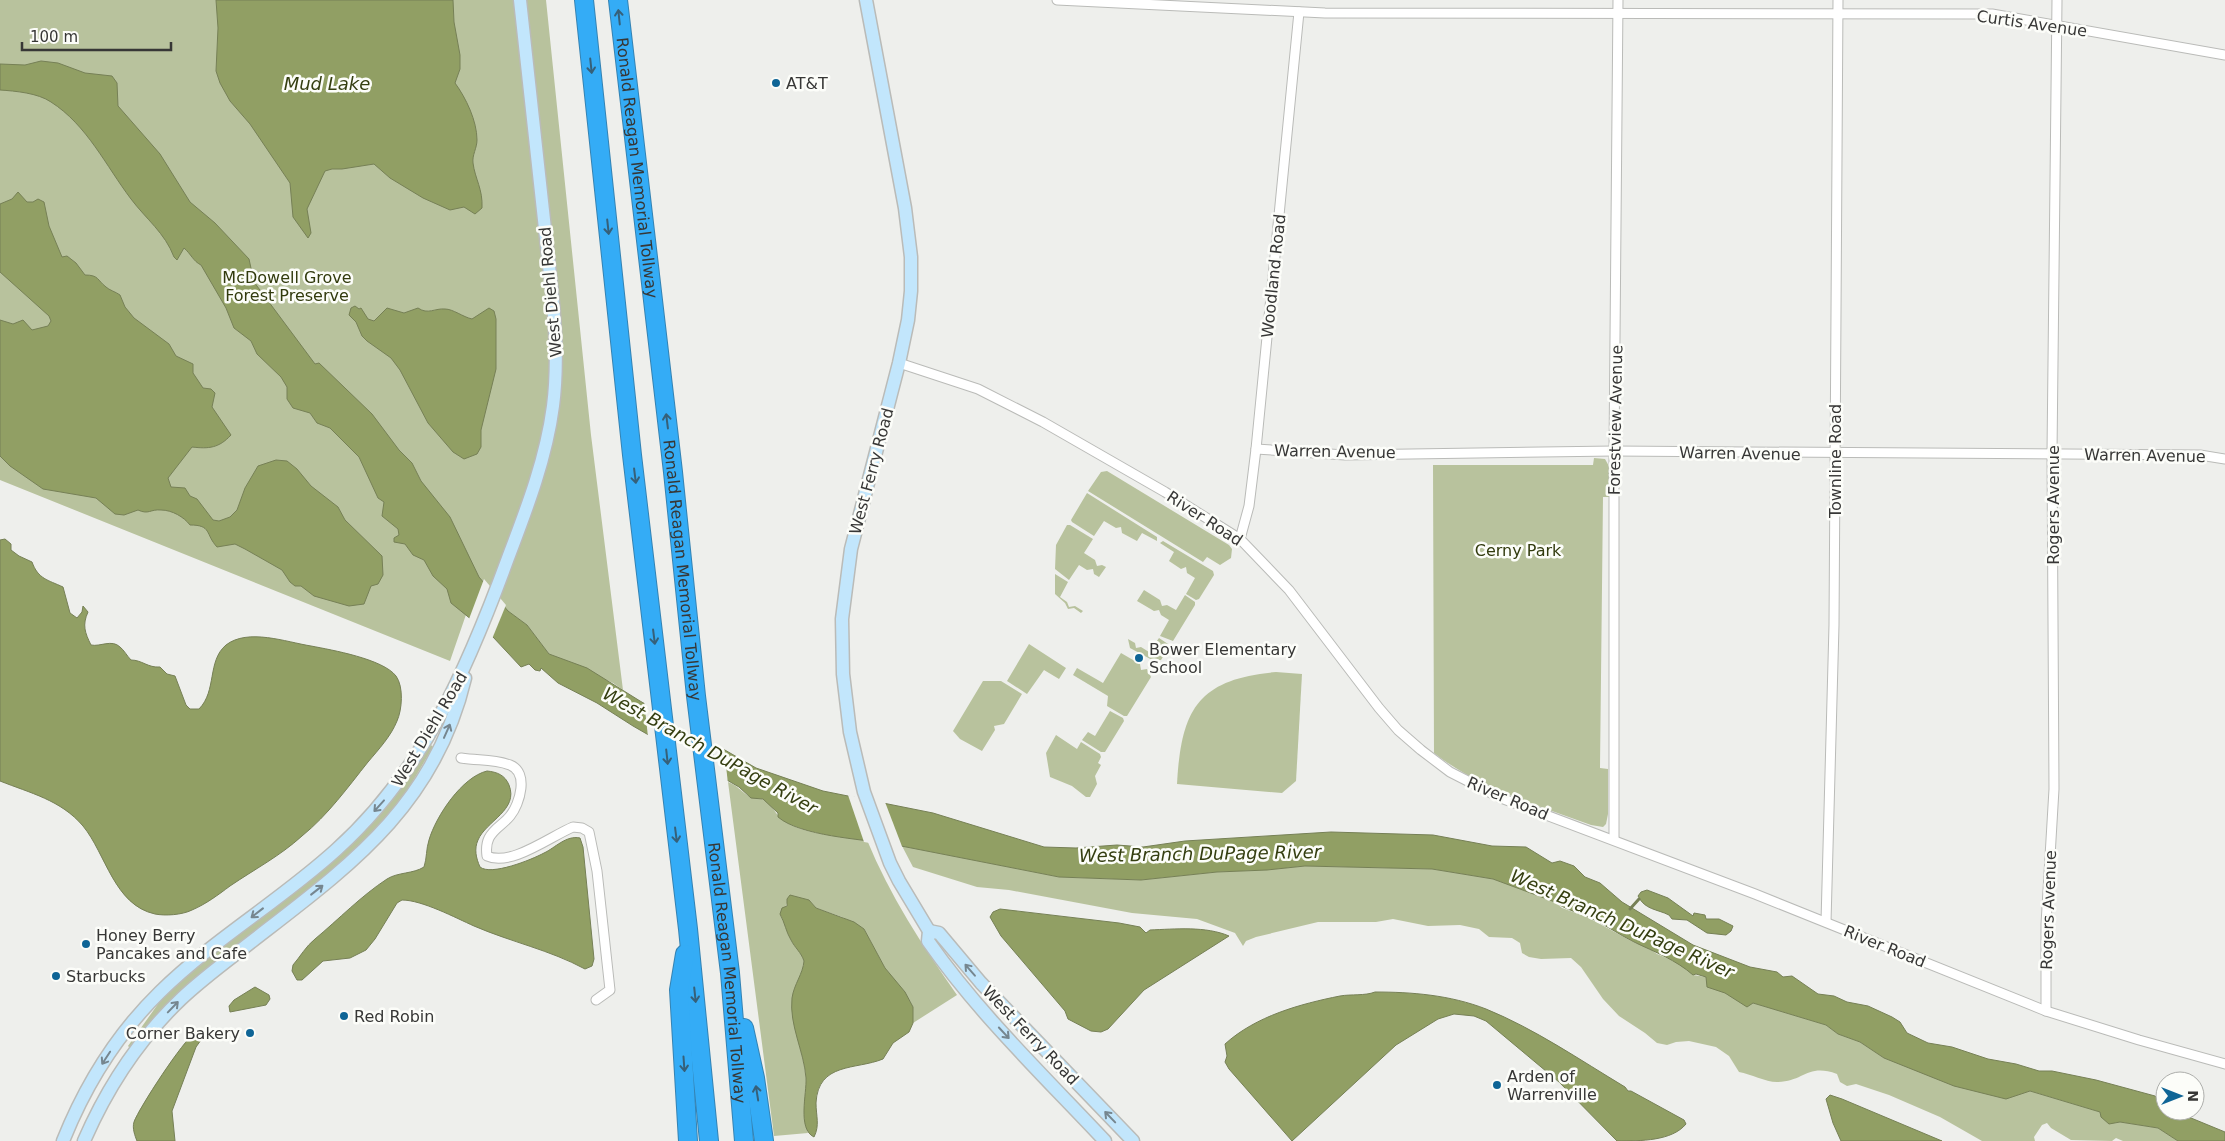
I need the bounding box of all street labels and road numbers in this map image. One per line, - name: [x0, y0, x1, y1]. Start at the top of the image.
- street label: Curtis Avenue: [1975, 6, 2088, 41]
- street label: Ronald Reagan Memorial Tollway: [612, 36, 662, 299]
- street label: Woodland Road: [1258, 213, 1289, 339]
- street label: West Diehl Road: [535, 226, 566, 358]
- street label: Forestview Avenue: [1605, 345, 1626, 495]
- street label: Townline Road: [1826, 404, 1845, 519]
- street label: West Ferry Road: [845, 406, 898, 536]
- street label: Ronald Reagan Memorial Tollway: [659, 439, 706, 702]
- street label: Warren Avenue: [1274, 441, 1396, 462]
- street label: Warren Avenue: [1679, 443, 1801, 464]
- street label: Rogers Avenue: [2044, 445, 2063, 565]
- street label: Warren Avenue: [2084, 445, 2206, 466]
- street label: River Road: [1163, 487, 1246, 550]
- street label: West Diehl Road: [388, 668, 471, 790]
- street label: River Road: [1464, 773, 1551, 824]
- street label: Ronald Reagan Memorial Tollway: [704, 841, 750, 1104]
- street label: Rogers Avenue: [2037, 850, 2060, 970]
- street label: River Road: [1841, 921, 1929, 972]
- street label: West Ferry Road: [979, 982, 1083, 1089]

